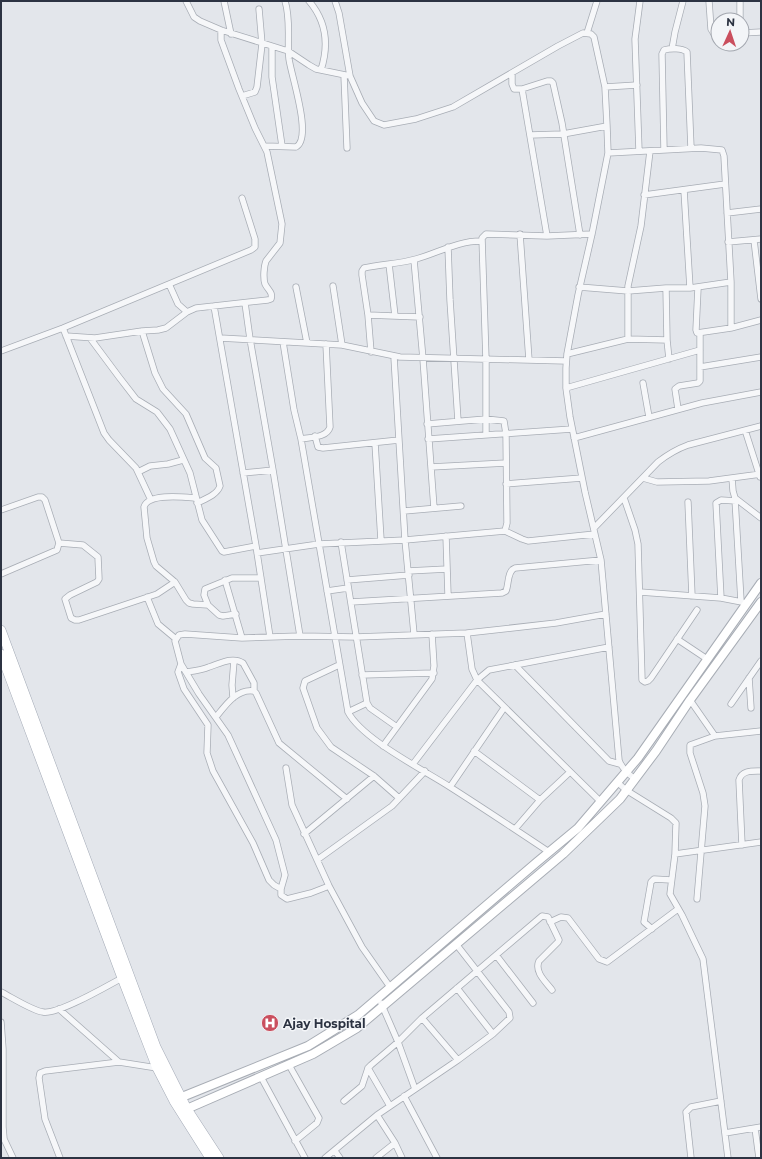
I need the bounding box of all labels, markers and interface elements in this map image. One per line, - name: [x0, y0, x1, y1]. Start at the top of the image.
- north arrow: [710, 12, 750, 52]
- text: N: [726, 15, 735, 29]
- hospital icon: Ajay Hospital: [260, 1013, 280, 1033]
- place label: Ajay Hospital: [282, 1016, 366, 1031]

